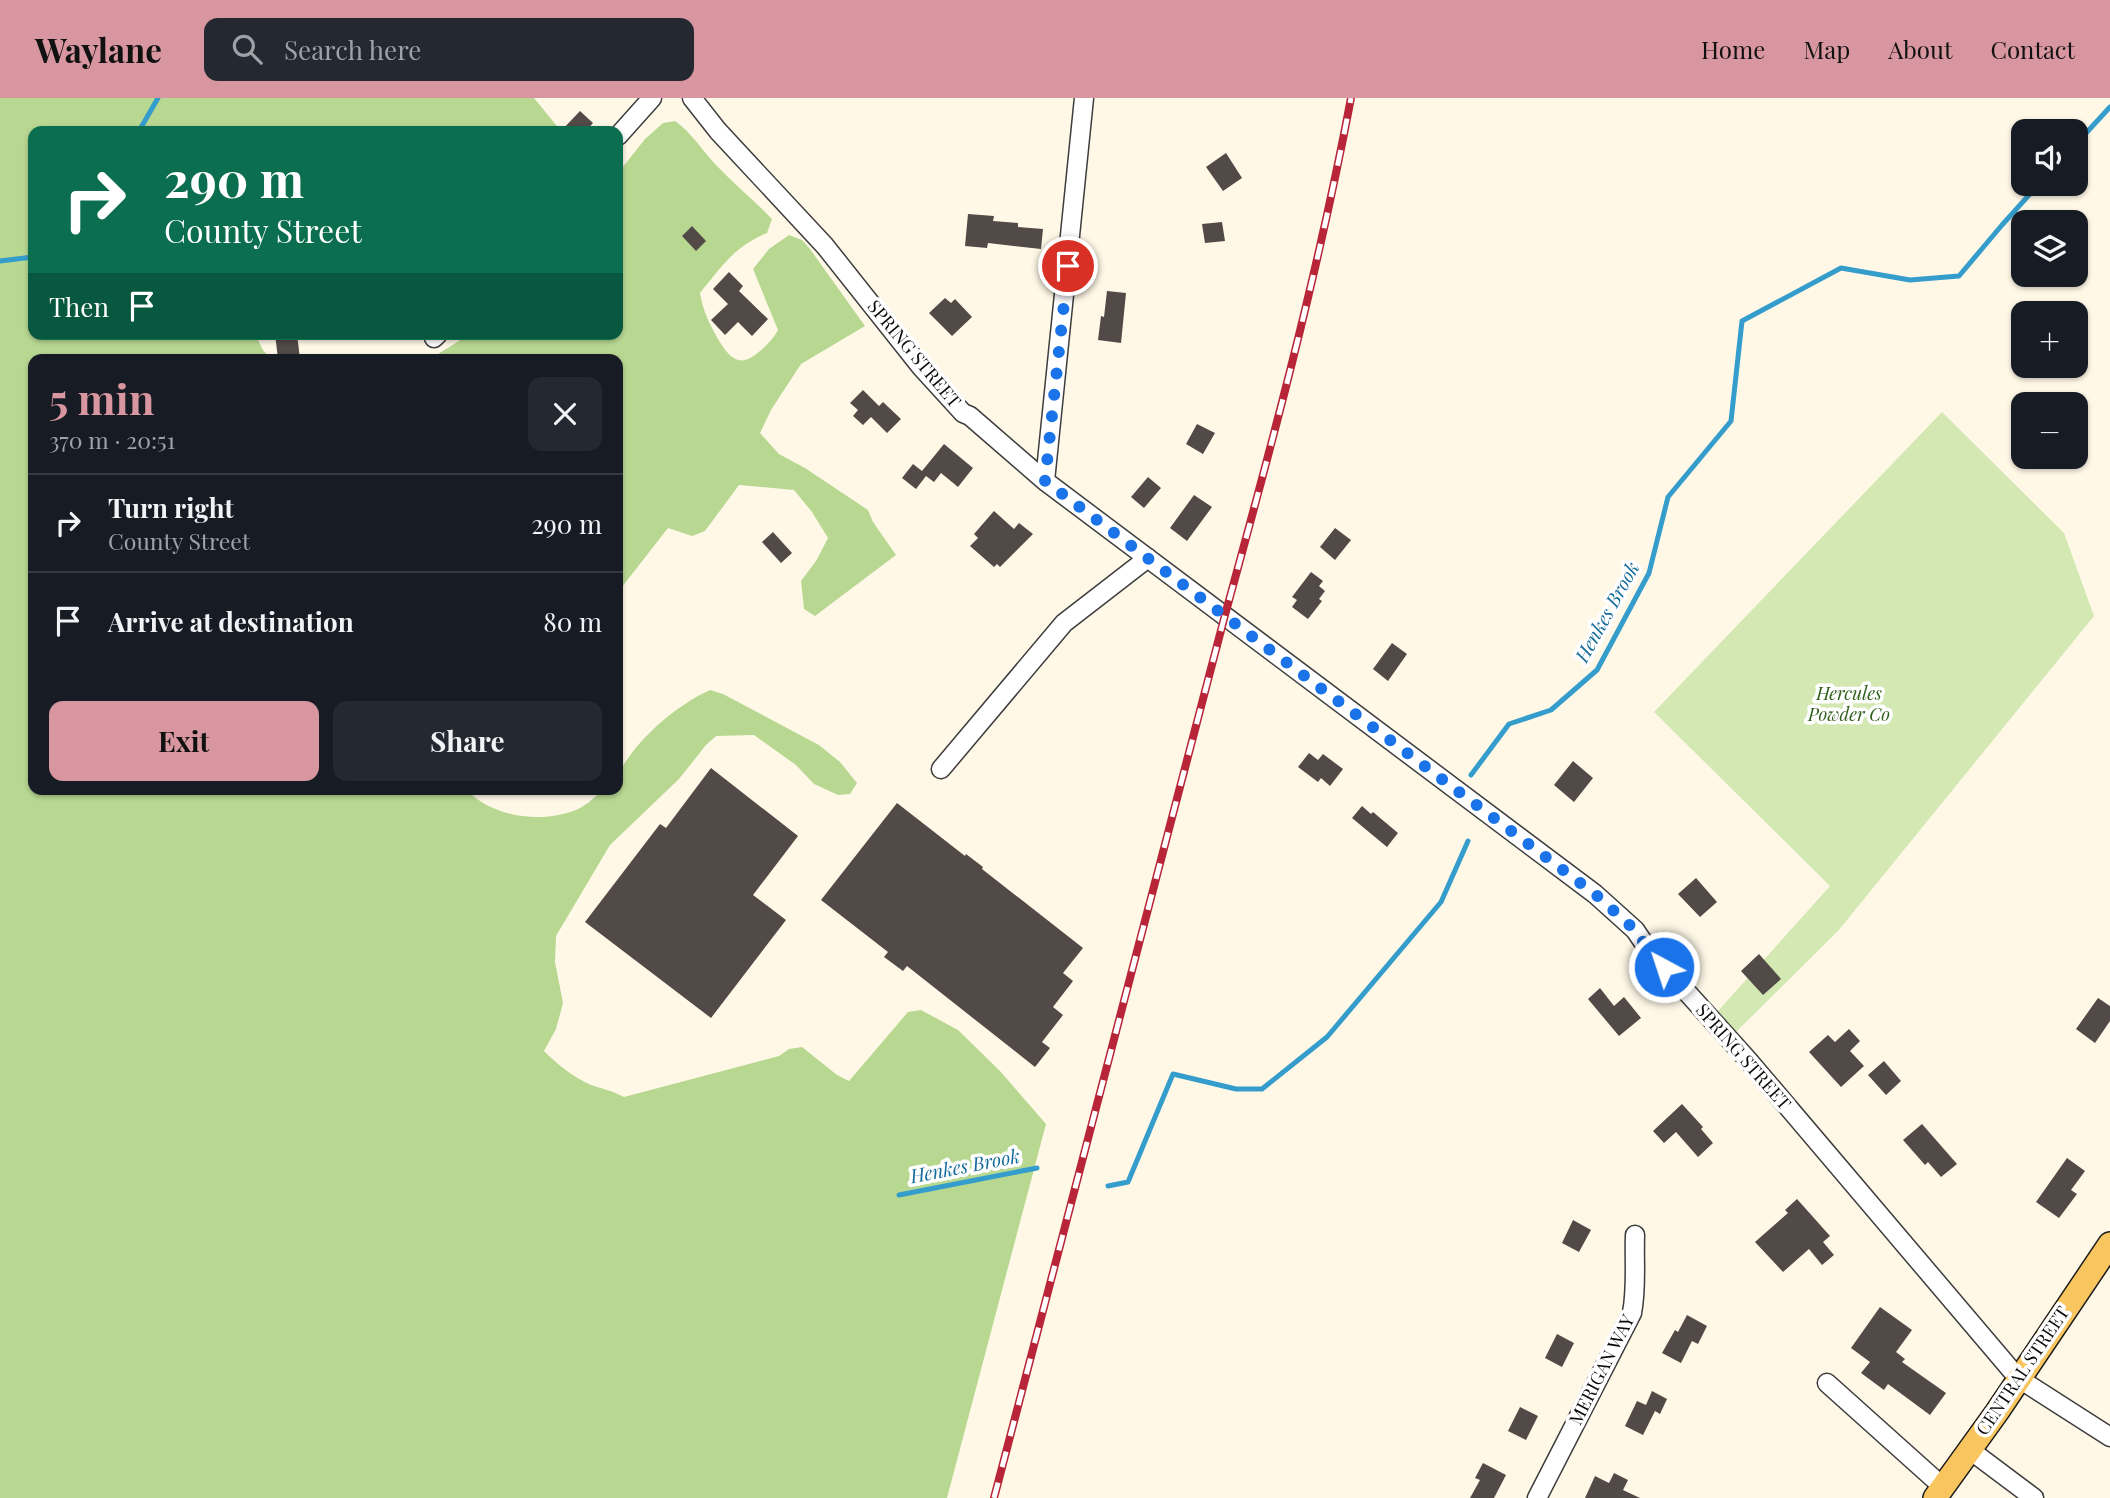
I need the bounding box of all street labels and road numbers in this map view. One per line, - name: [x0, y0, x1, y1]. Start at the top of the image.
- street label: SPRING STREET: [863, 295, 967, 412]
- street label: SPRING STREET: [1691, 998, 1797, 1115]
- street label: CENTRAL STREET: [1970, 1301, 2074, 1440]
- street label: MERIGAN WAY: [1563, 1310, 1639, 1429]

